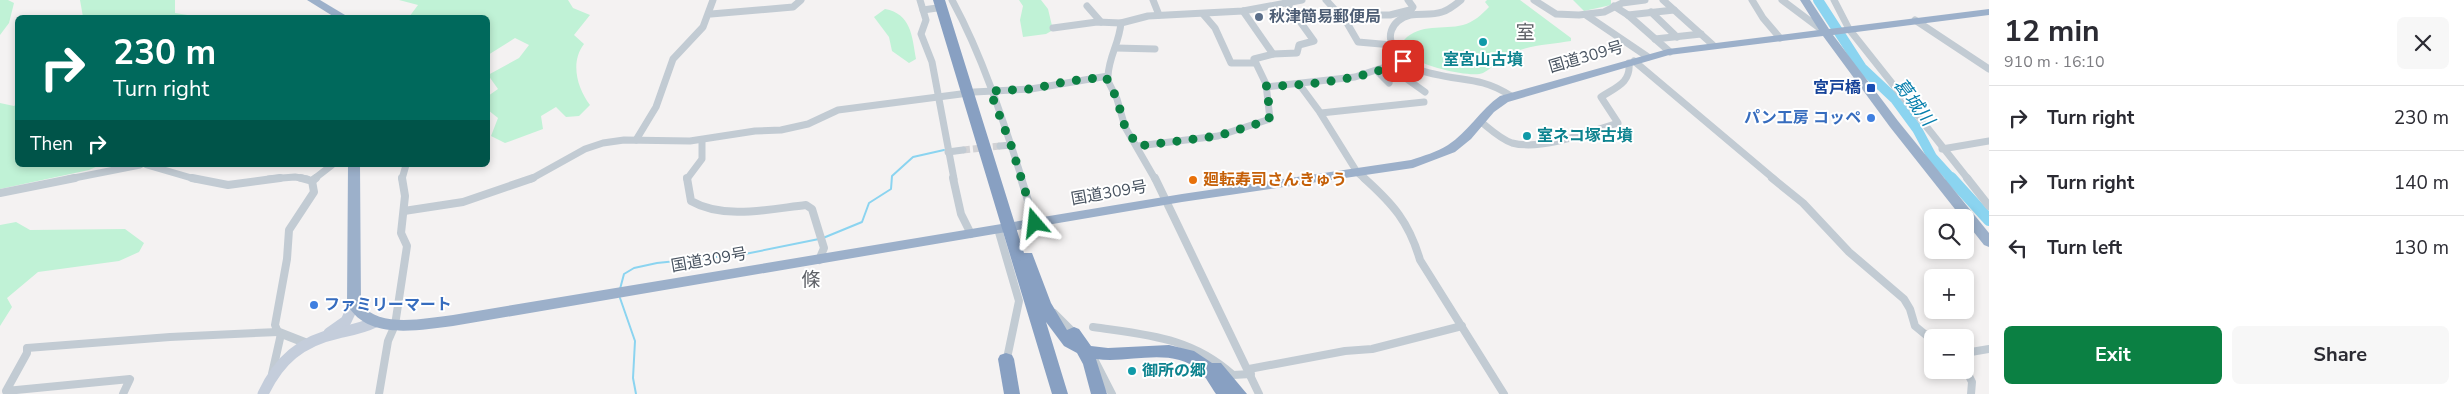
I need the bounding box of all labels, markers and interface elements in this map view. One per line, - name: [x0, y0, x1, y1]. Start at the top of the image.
- place label: 秋津簡易郵便局: [1269, 6, 1381, 28]
- marker: 秋津簡易郵便局: [1253, 11, 1265, 23]
- text: 12 min: [2004, 11, 2100, 52]
- button: close: [2397, 17, 2449, 69]
- district label: 室: [1515, 20, 1535, 46]
- text: 230 m: [113, 29, 216, 76]
- icon: right: [30, 35, 95, 100]
- marker: 室宮山古墳: [1477, 36, 1489, 48]
- street label: 国道309号: [1546, 36, 1626, 78]
- pin: [1382, 40, 1424, 82]
- icon: arrive: [1389, 47, 1417, 75]
- place label: 室宮山古墳: [1443, 49, 1523, 71]
- text: 910 m · 16:10: [2004, 51, 2105, 73]
- water label: 葛城川: [1888, 73, 1941, 132]
- text: Turn right: [113, 74, 209, 104]
- place label: 宮戸橋: [1813, 77, 1861, 99]
- marker: 宮戸橋: [1865, 82, 1877, 94]
- icon: right: [2004, 104, 2032, 132]
- text: Turn right: [2047, 105, 2134, 131]
- text: 230 m: [2394, 105, 2449, 131]
- place label: パン工房 コッペ: [1744, 107, 1861, 129]
- marker: パン工房 コッペ: [1865, 112, 1877, 124]
- place label: 室ネコ塚古墳: [1537, 125, 1633, 147]
- icon: right: [83, 130, 111, 158]
- marker: 室ネコ塚古墳: [1521, 130, 1533, 142]
- text: Then: [30, 131, 73, 157]
- place label: 廻転寿司さんきゅう: [1203, 169, 1347, 191]
- icon: right: [2004, 169, 2032, 197]
- text: Turn right: [2047, 170, 2134, 196]
- text: 140 m: [2394, 170, 2449, 196]
- marker: 廻転寿司さんきゅう: [1187, 174, 1199, 186]
- street label: 国道309号: [1069, 175, 1149, 211]
- position arrow: [1008, 196, 1060, 248]
- map controls: [1924, 209, 1974, 379]
- button: search: [1924, 209, 1974, 259]
- icon: left: [2004, 234, 2032, 262]
- text: Turn left: [2047, 235, 2122, 261]
- text: 130 m: [2394, 235, 2449, 261]
- street label: 国道309号: [669, 242, 749, 278]
- district label: 條: [801, 267, 821, 293]
- button: +: [1924, 269, 1974, 319]
- place label: ファミリーマート: [324, 294, 452, 316]
- marker: ファミリーマート: [308, 299, 320, 311]
- button: Exit: [2004, 326, 2222, 384]
- button: Share: [2232, 326, 2449, 384]
- button: −: [1924, 329, 1974, 379]
- place label: 御所の郷: [1142, 360, 1206, 382]
- marker: 御所の郷: [1126, 365, 1138, 377]

